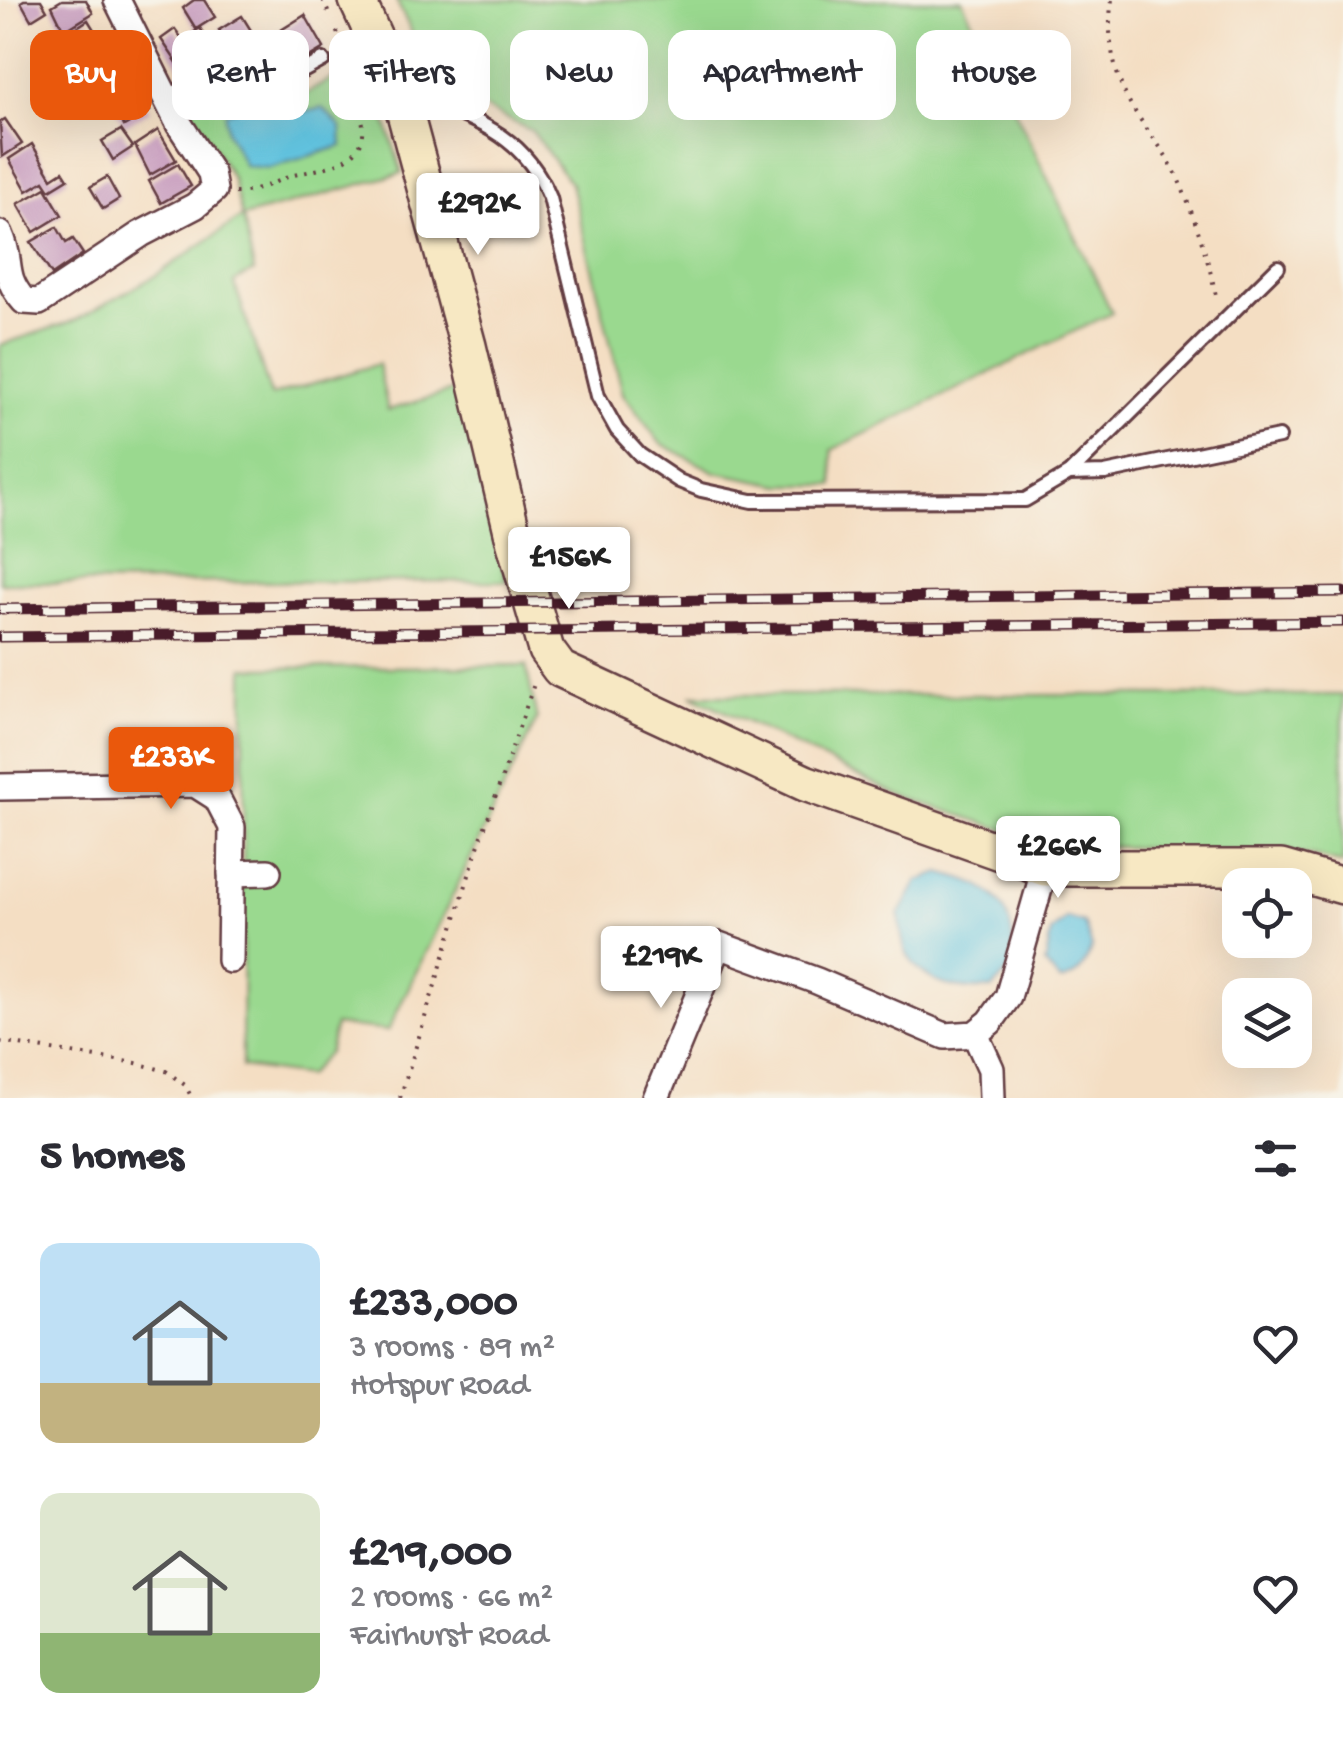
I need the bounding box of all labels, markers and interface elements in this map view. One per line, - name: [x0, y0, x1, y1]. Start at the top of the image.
- chip: Buy: [30, 30, 152, 120]
- chip: Rent: [172, 30, 309, 120]
- chip: Filters: [329, 30, 490, 120]
- chip: New: [510, 30, 648, 120]
- chip: Apartment: [668, 30, 896, 120]
- chip: House: [916, 30, 1071, 120]
- pin: £292K: [408, 173, 548, 258]
- text: £292K: [438, 186, 518, 224]
- pin: £156K: [499, 527, 639, 612]
- text: £156K: [530, 540, 608, 578]
- pin: £233K: [101, 727, 241, 812]
- text: £233K: [131, 740, 211, 778]
- pin: £266K: [988, 816, 1128, 901]
- text: £266K: [1018, 829, 1098, 867]
- map controls: [1222, 868, 1312, 1068]
- button: locate: [1222, 868, 1312, 958]
- pin: £219K: [591, 926, 731, 1011]
- text: £219K: [623, 939, 699, 977]
- button: layers: [1222, 978, 1312, 1068]
- icon: filters: [1248, 1131, 1303, 1186]
- text: 5 homes: [40, 1134, 183, 1183]
- text: £233,000: [350, 1281, 518, 1330]
- icon: home: [120, 1283, 240, 1403]
- icon: heart: [1248, 1316, 1303, 1371]
- text: 3 rooms · 89 m²: [350, 1330, 555, 1368]
- text: Hotspur Road: [350, 1368, 529, 1406]
- text: £219,000: [350, 1531, 512, 1580]
- icon: home: [120, 1533, 240, 1653]
- icon: heart: [1248, 1566, 1303, 1621]
- text: 2 rooms · 66 m²: [350, 1580, 553, 1618]
- text: Fairhurst Road: [350, 1618, 548, 1656]

